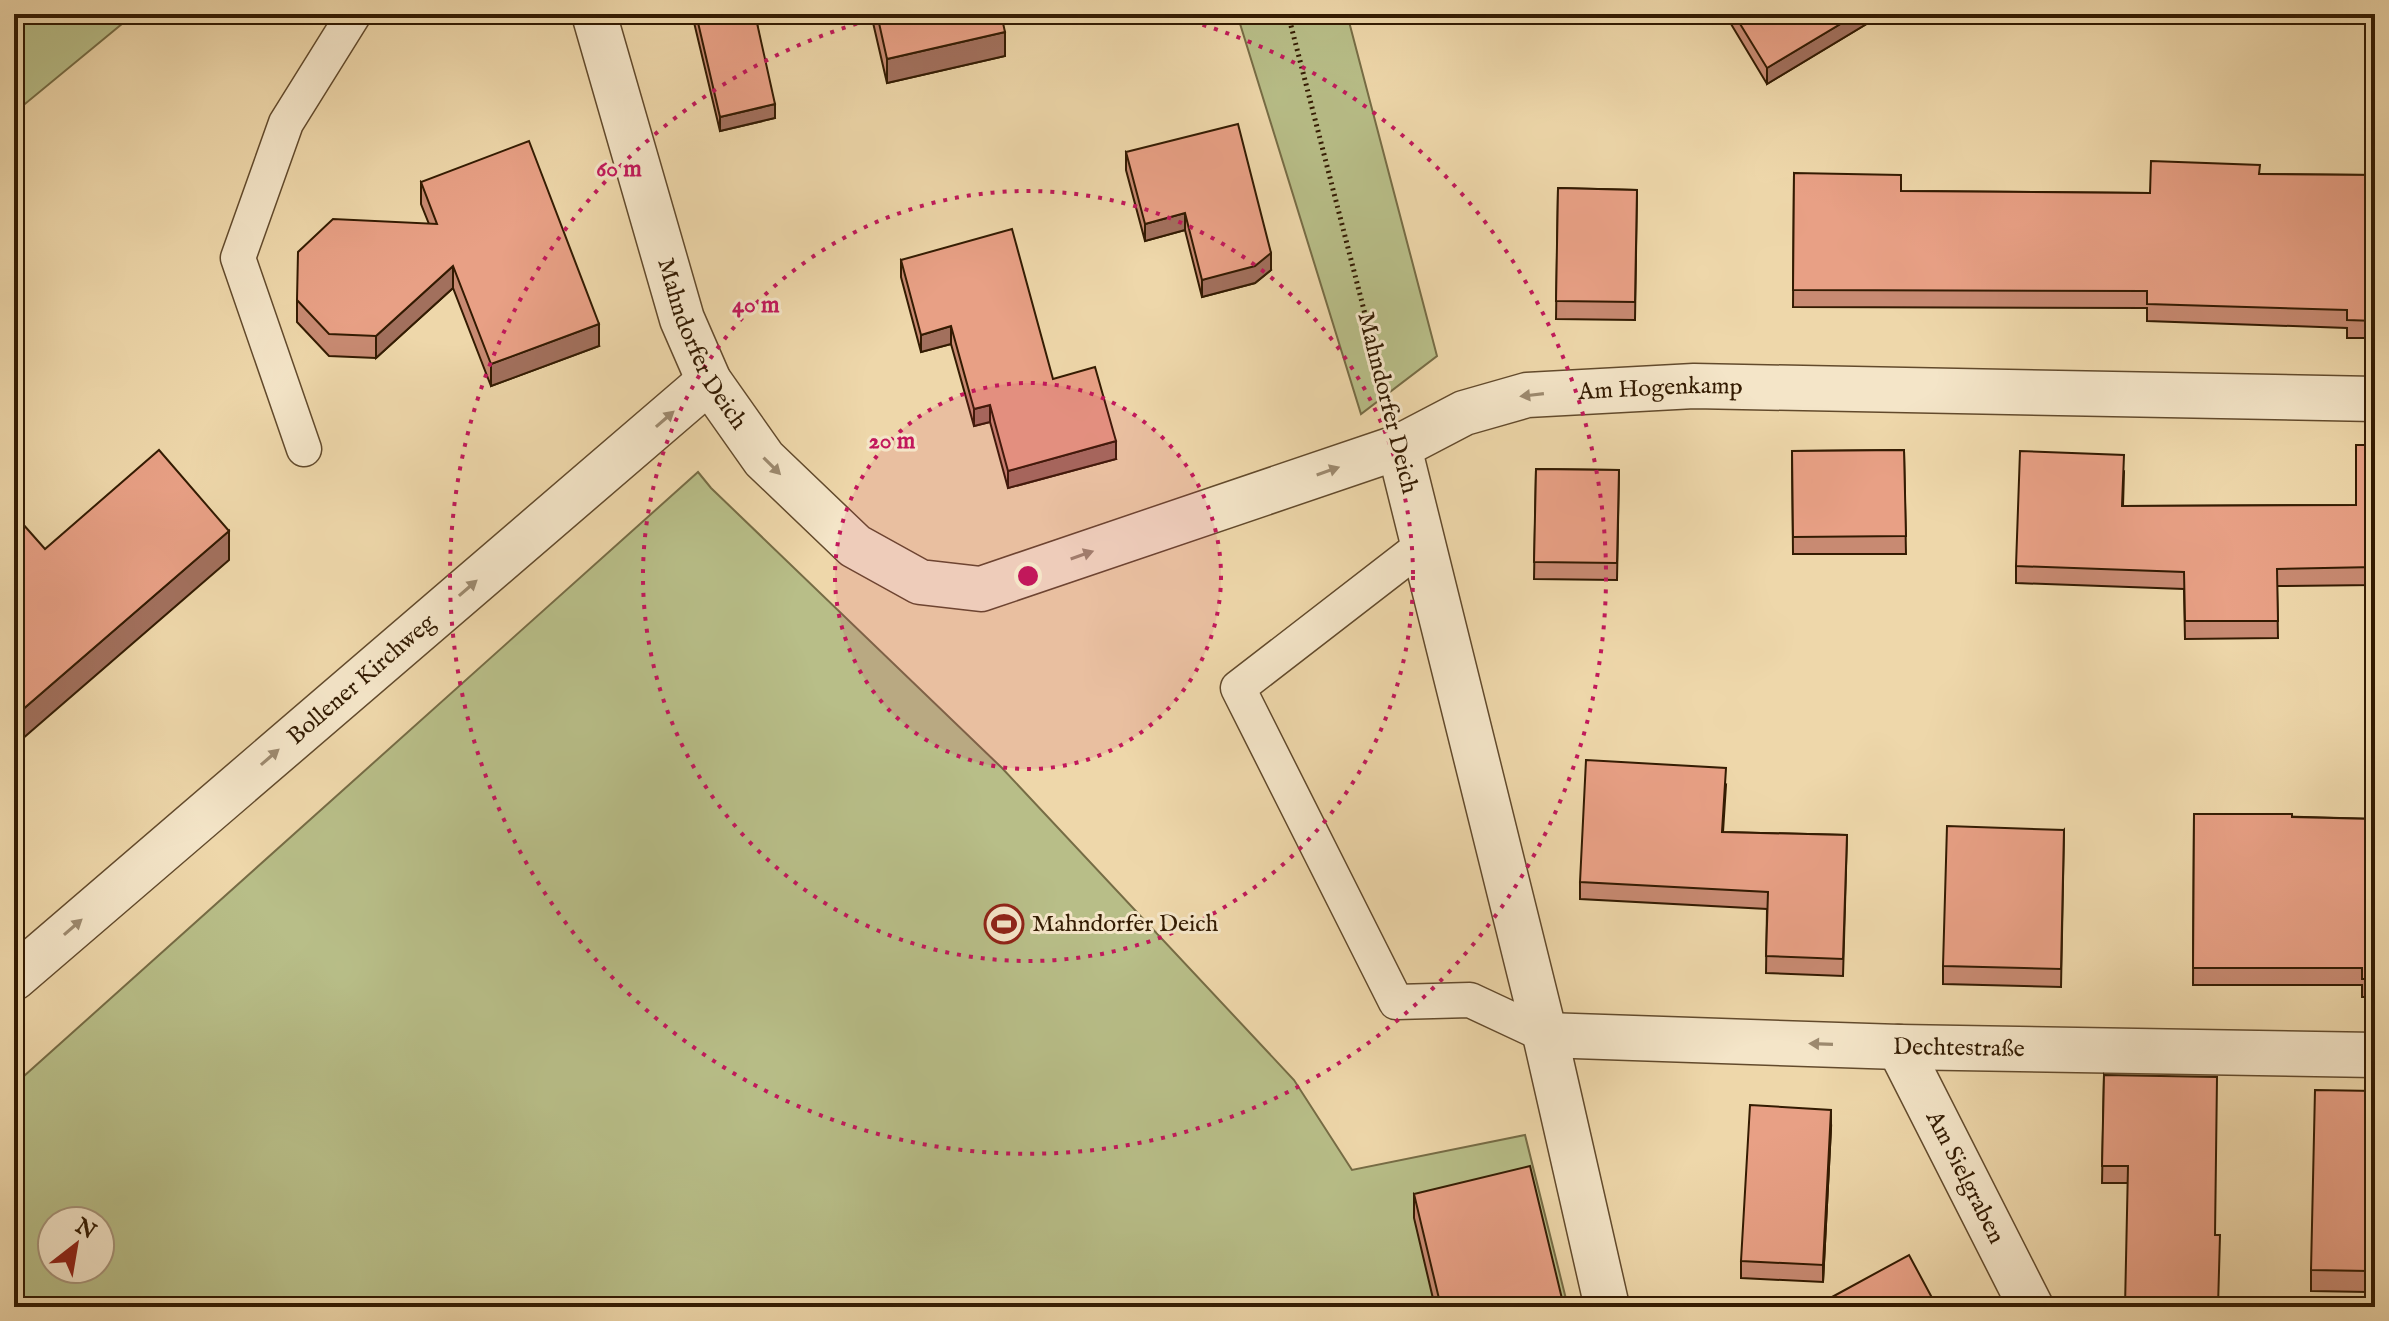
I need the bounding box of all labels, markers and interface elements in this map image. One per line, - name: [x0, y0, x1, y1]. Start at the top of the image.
- text: 60 m: [596, 154, 642, 185]
- street label: Mahndorfer Deich: [650, 254, 754, 436]
- text: 40 m: [732, 290, 780, 321]
- street label: Mahndorfer Deich: [1349, 309, 1425, 497]
- street label: Am Hogenkamp: [1576, 370, 1743, 408]
- one-way arrow: [1520, 389, 1545, 402]
- one-way arrow: [655, 410, 674, 428]
- text: 20 m: [869, 426, 916, 457]
- one-way arrow: [762, 456, 780, 475]
- one-way arrow: [1316, 465, 1340, 477]
- one-way arrow: [1070, 549, 1094, 561]
- centre of rings: [1014, 562, 1042, 590]
- one-way arrow: [457, 580, 477, 597]
- street label: Bollener Kirchweg: [281, 607, 443, 752]
- one-way arrow: [261, 749, 280, 767]
- sports icon: Mahndorfer Deich: [983, 903, 1025, 945]
- place label: Mahndorfer Deich: [1032, 909, 1219, 940]
- one-way arrow: [63, 919, 83, 936]
- street label: Dechtestraße: [1893, 1031, 2025, 1065]
- one-way arrow: [1808, 1038, 1833, 1051]
- street label: Am Sielgraben: [1918, 1105, 2012, 1249]
- north arrow: [36, 1205, 116, 1285]
- text: N: [69, 1212, 101, 1246]

